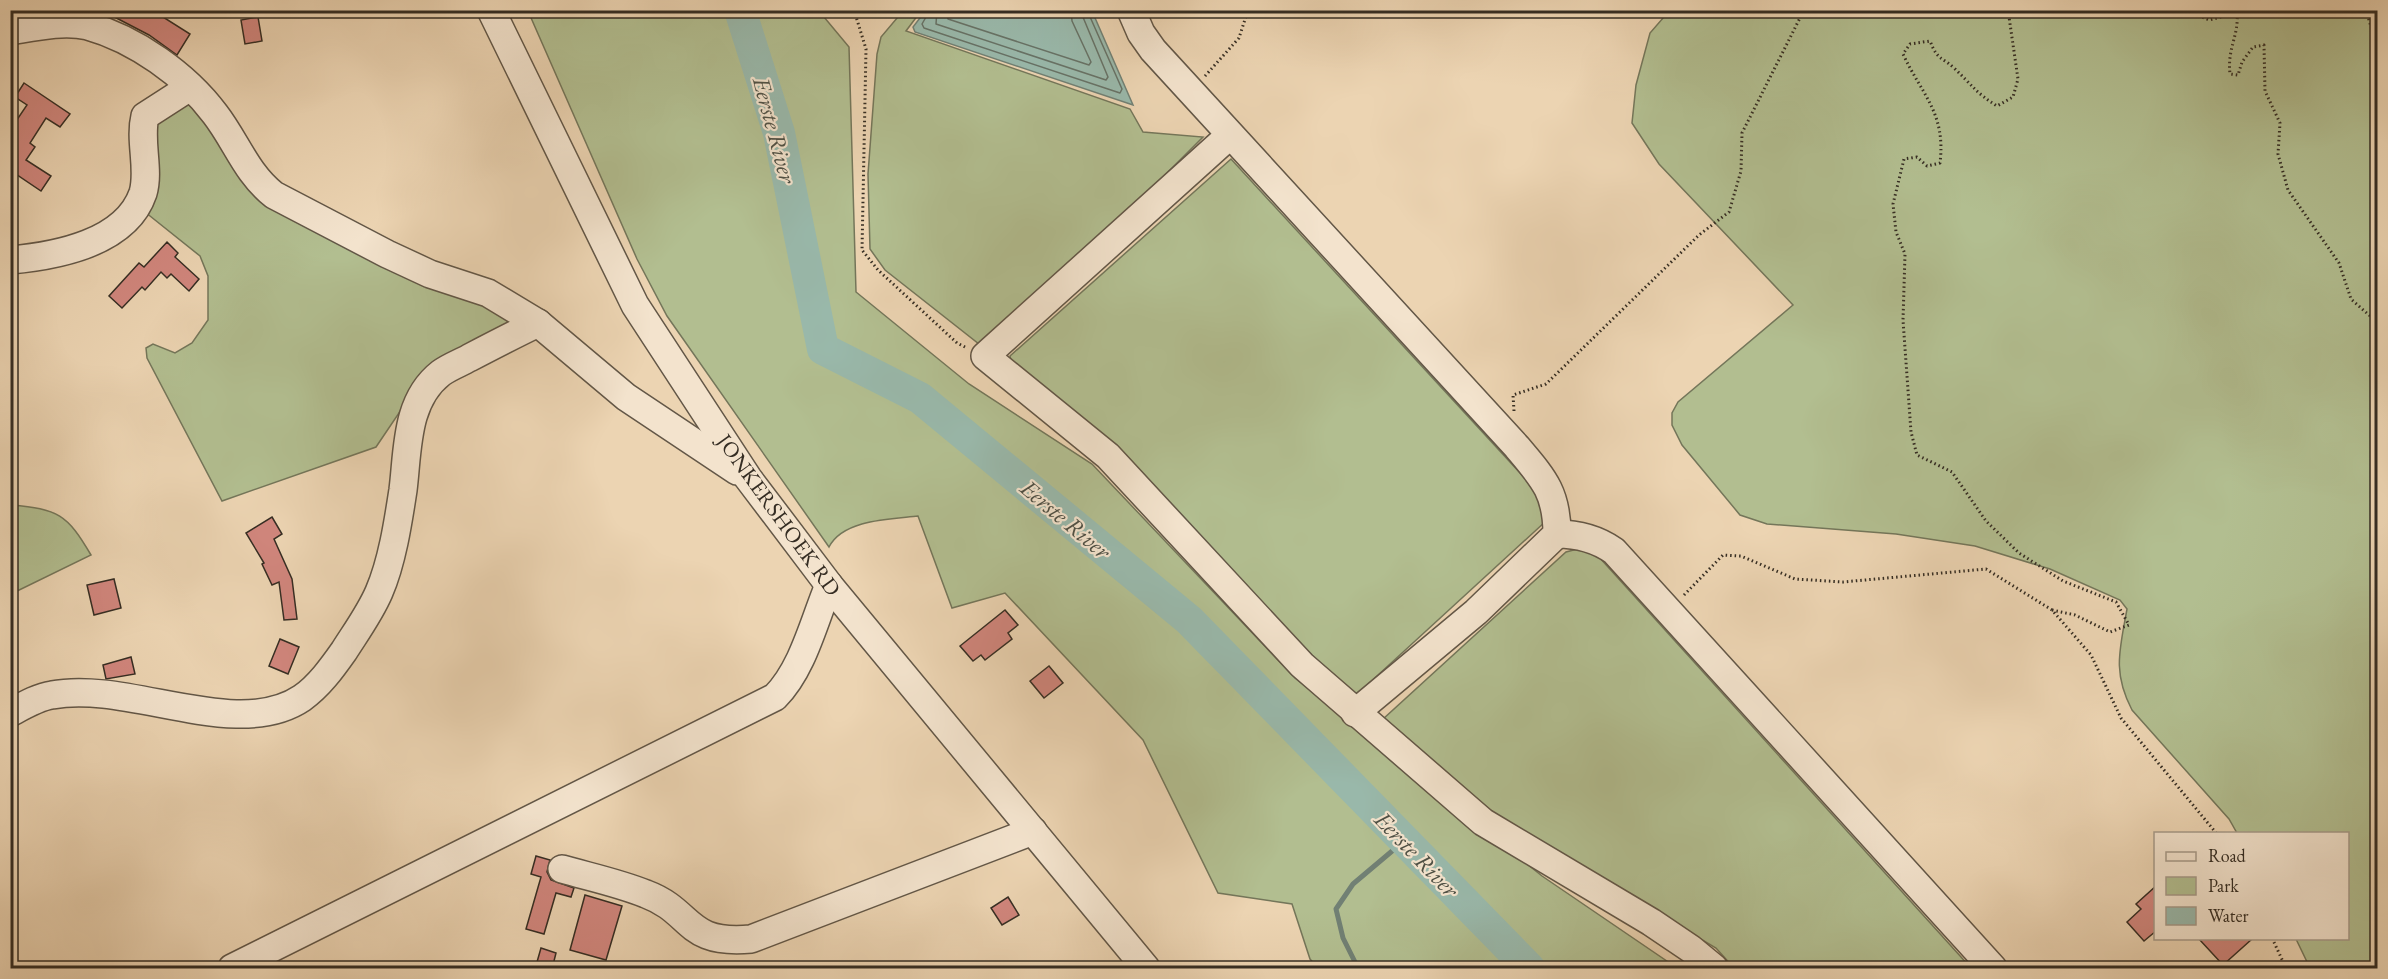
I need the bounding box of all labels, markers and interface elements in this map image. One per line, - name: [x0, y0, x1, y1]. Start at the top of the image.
- water label: Eerste River: [746, 73, 804, 188]
- street label: JONKERSHOEK RD: [709, 427, 848, 602]
- water label: Eerste River: [1014, 472, 1119, 567]
- water label: Eerste River: [1368, 804, 1467, 905]
- legend: [2154, 832, 2349, 940]
- text: Road: [2208, 844, 2247, 867]
- text: Park: [2208, 874, 2239, 897]
- text: Water: [2208, 904, 2249, 927]

